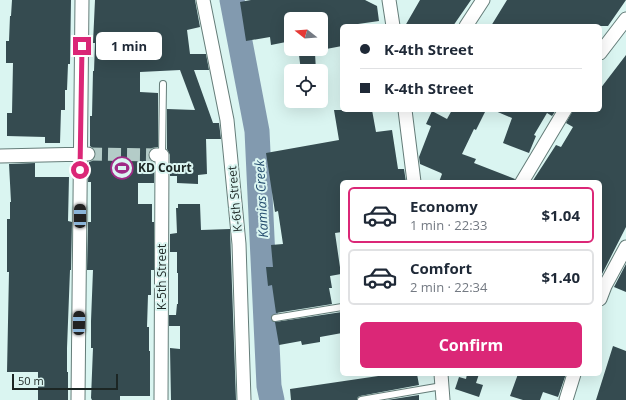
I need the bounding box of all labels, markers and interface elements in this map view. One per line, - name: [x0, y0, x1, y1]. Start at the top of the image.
- north arrow: [284, 12, 328, 56]
- map controls: [284, 12, 328, 108]
- callout: 1 min: [96, 32, 162, 60]
- route end: [73, 37, 91, 55]
- text: 1 min: [111, 37, 147, 55]
- text: K-4th Street: [384, 39, 473, 59]
- button: locate: [284, 64, 328, 108]
- text: K-4th Street: [384, 78, 473, 98]
- sports icon: KD Court: [109, 155, 135, 181]
- place label: KD Court: [138, 159, 192, 176]
- water label: Kamias Creek: [250, 159, 272, 238]
- route start: [71, 161, 89, 179]
- street label: K-6th Street: [223, 165, 246, 233]
- text: Economy: [410, 196, 478, 216]
- icon: car: [362, 197, 398, 233]
- car: [74, 204, 86, 228]
- text: $1.04: [541, 205, 580, 225]
- text: 1 min · 22:33: [410, 216, 487, 234]
- street label: K-5th Street: [153, 244, 170, 310]
- text: Comfort: [410, 258, 472, 278]
- icon: car: [362, 259, 398, 295]
- text: $1.40: [541, 267, 580, 287]
- text: 2 min · 22:34: [410, 278, 487, 296]
- car: [73, 311, 85, 335]
- button: Confirm: [360, 322, 582, 368]
- scale bar: [12, 372, 118, 391]
- text: 50 m: [18, 373, 44, 388]

